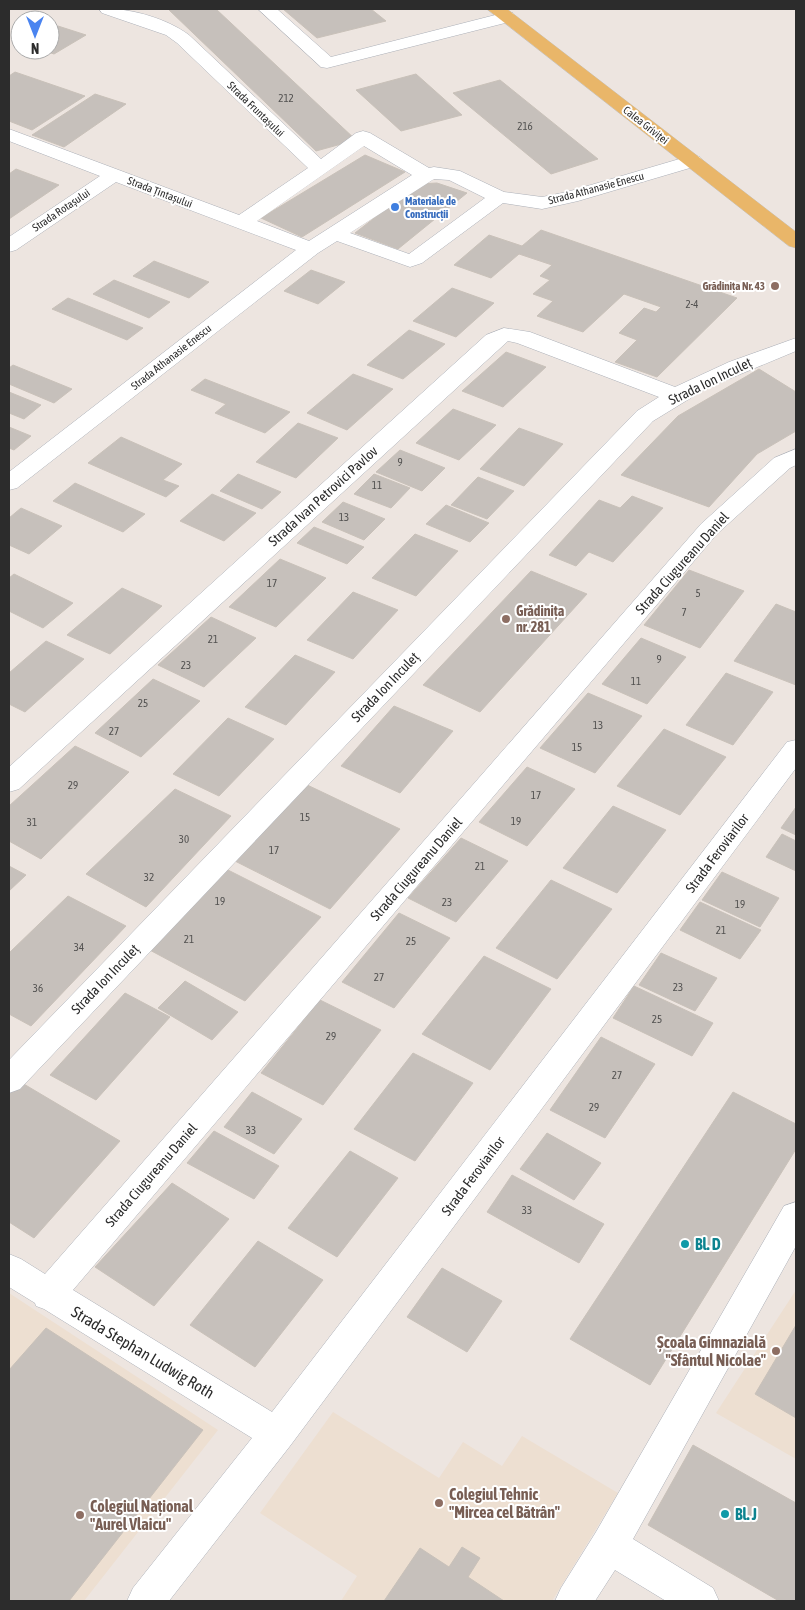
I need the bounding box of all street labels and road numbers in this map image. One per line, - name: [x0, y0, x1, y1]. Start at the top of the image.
- street label: Strada Fruntașului: [225, 79, 287, 139]
- street label: Calea Griviței: [621, 104, 671, 146]
- street label: Strada Athanasie Enescu: [547, 169, 645, 207]
- street label: Strada Țintașului: [126, 174, 194, 210]
- street label: Strada Rotașului: [30, 186, 92, 234]
- street label: Strada Athanasie Enescu: [129, 322, 213, 392]
- street label: Strada Ion Inculeț: [666, 354, 754, 408]
- street label: Strada Ivan Petrovici Pavlov: [265, 443, 381, 549]
- street label: Strada Ciugureanu Daniel: [632, 509, 732, 617]
- street label: Strada Ion Inculeț: [348, 649, 422, 725]
- street label: Strada Feroviarilor: [682, 810, 752, 896]
- street label: Strada Ciugureanu Daniel: [367, 814, 465, 924]
- street label: Strada Ion Inculeț: [68, 941, 142, 1017]
- street label: Strada Ciugureanu Daniel: [102, 1120, 200, 1230]
- street label: Strada Feroviarilor: [438, 1133, 508, 1219]
- street label: Strada Stephan Ludwig Roth: [68, 1302, 218, 1403]

